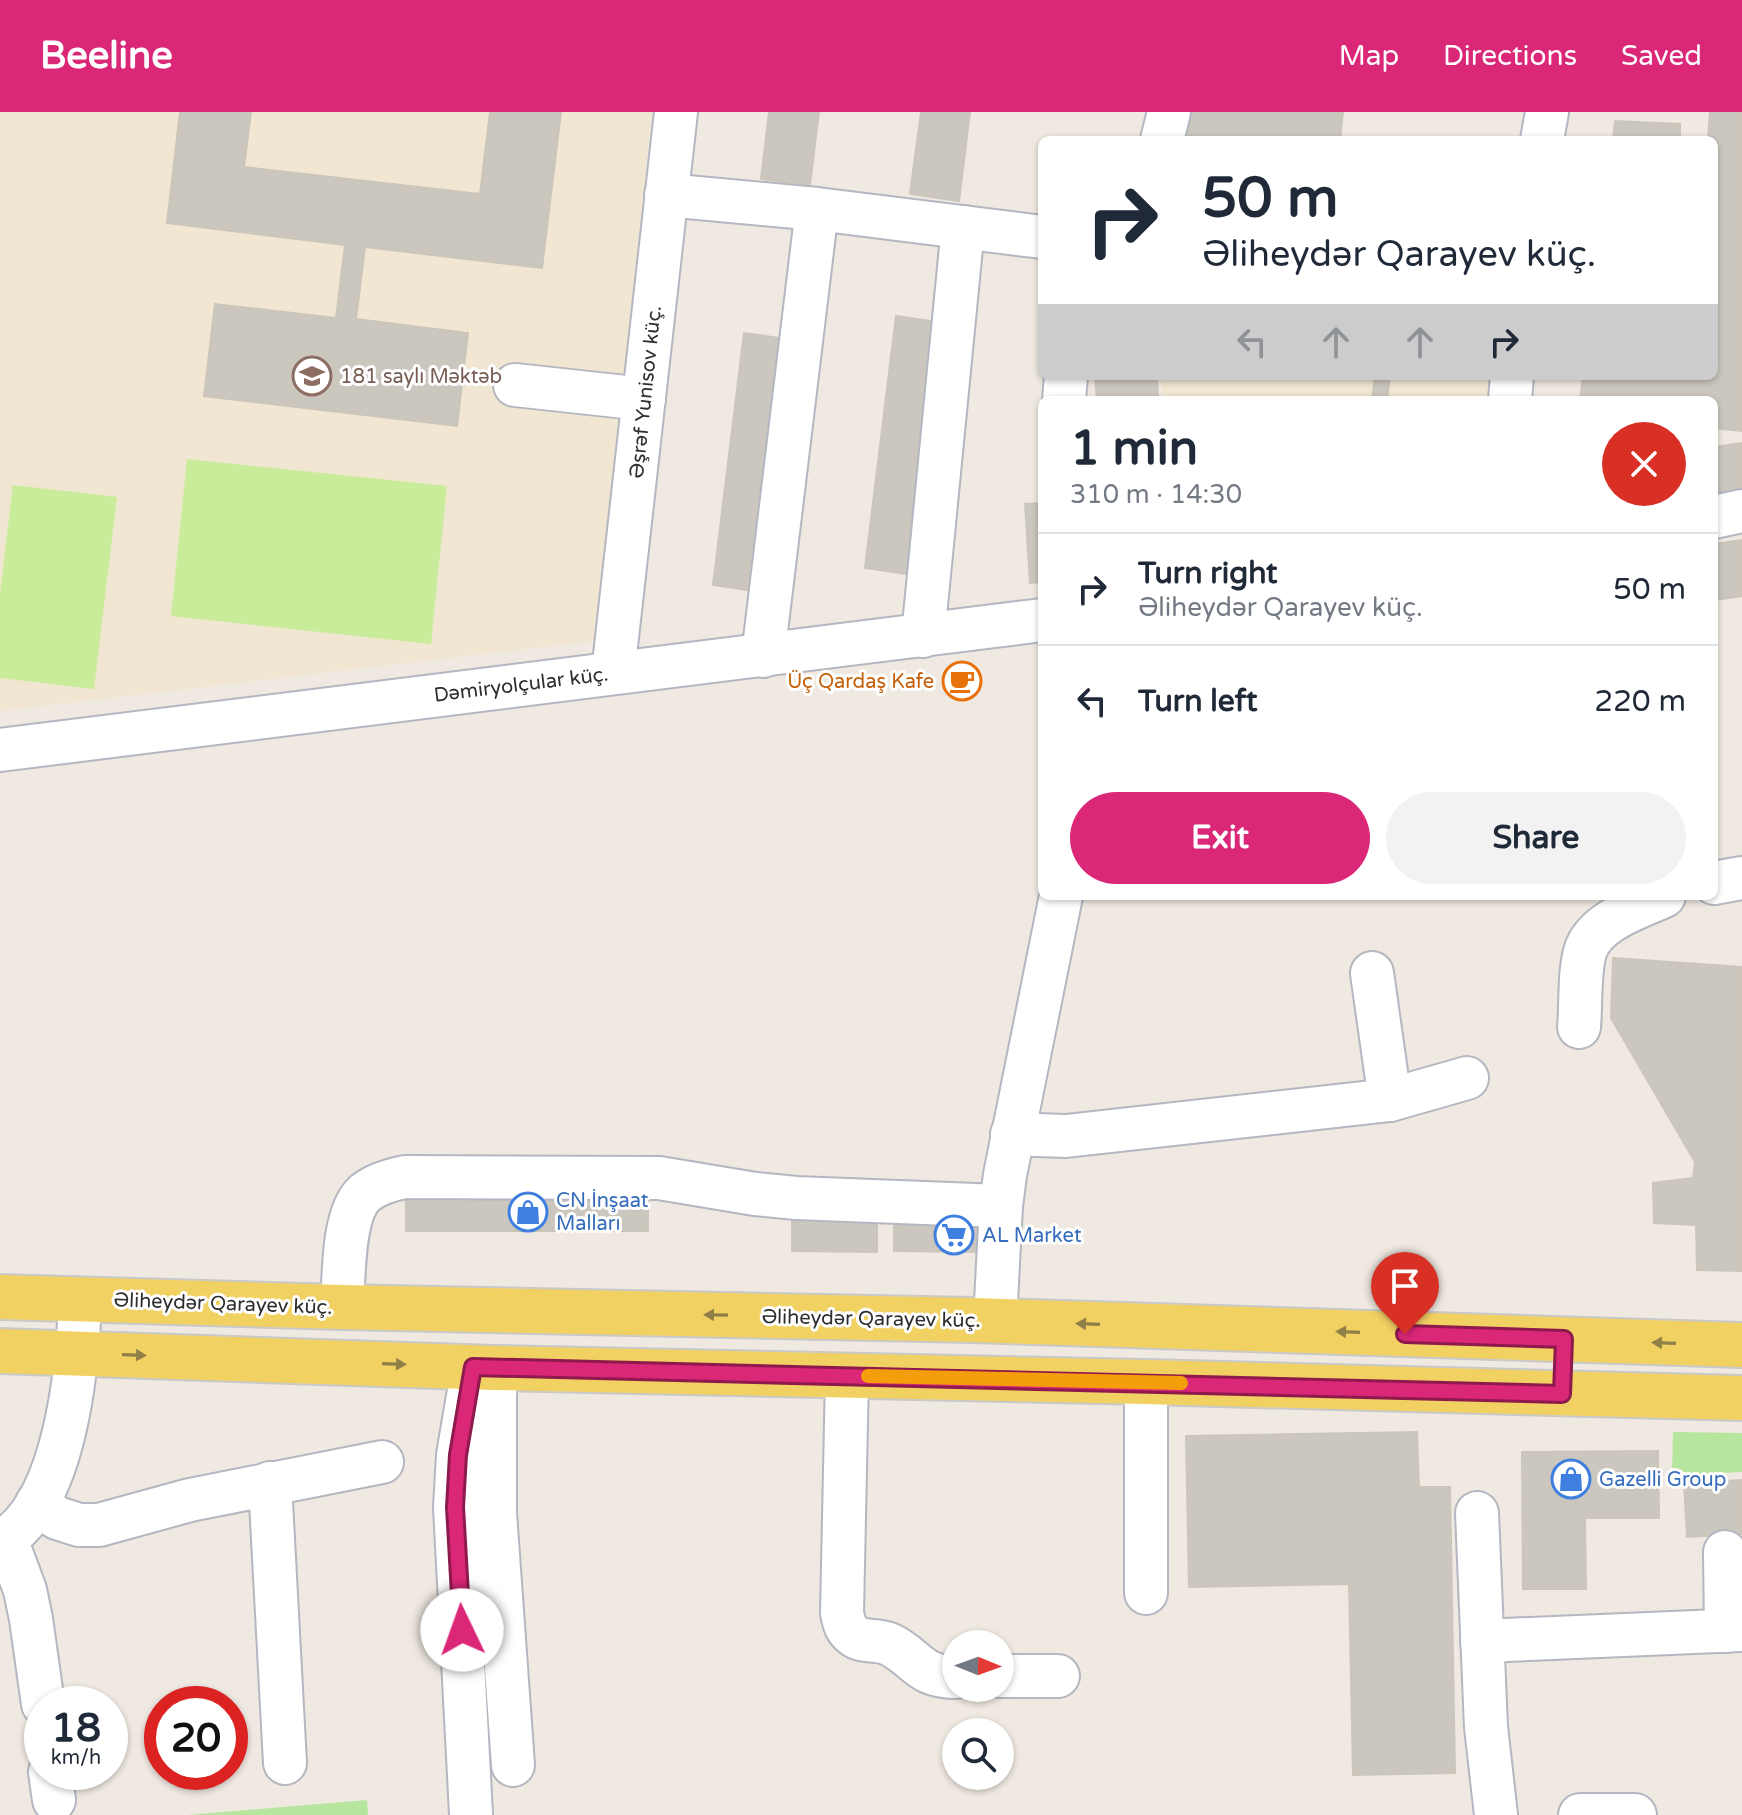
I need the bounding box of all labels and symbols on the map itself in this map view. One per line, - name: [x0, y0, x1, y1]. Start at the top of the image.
- street label: Əşrəf Yunisov küç.: [625, 304, 667, 480]
- school or university icon: 181 saylı Məktəb: [291, 355, 333, 397]
- place label: 181 saylı Məktəb: [340, 365, 502, 389]
- cafe icon: Üç Qardaş Kafe: [941, 660, 983, 702]
- street label: Dəmiryolçular küç.: [433, 662, 610, 708]
- place label: Üç Qardaş Kafe: [787, 669, 934, 694]
- place label: CN İnşaat Malları: [556, 1189, 649, 1236]
- shop icon: CN İnşaat Malları: [507, 1191, 549, 1233]
- supermarket icon: AL Market: [933, 1214, 975, 1256]
- place label: AL Market: [982, 1224, 1082, 1248]
- pin: [1371, 1252, 1439, 1334]
- street label: Əliheydər Qarayev küç.: [113, 1288, 333, 1320]
- street label: Əliheydər Qarayev küç.: [761, 1305, 981, 1333]
- one-way arrow: [703, 1309, 728, 1321]
- one-way arrow: [1075, 1317, 1100, 1330]
- one-way arrow: [1335, 1326, 1360, 1339]
- one-way arrow: [1651, 1336, 1676, 1349]
- one-way arrow: [122, 1348, 147, 1361]
- one-way arrow: [382, 1357, 407, 1370]
- shop icon: Gazelli Group: [1550, 1458, 1592, 1500]
- place label: Gazelli Group: [1599, 1468, 1726, 1492]
- position arrow: [420, 1588, 504, 1672]
- north arrow: [942, 1630, 1014, 1702]
- speed limit sign: 20: [144, 1686, 248, 1790]

